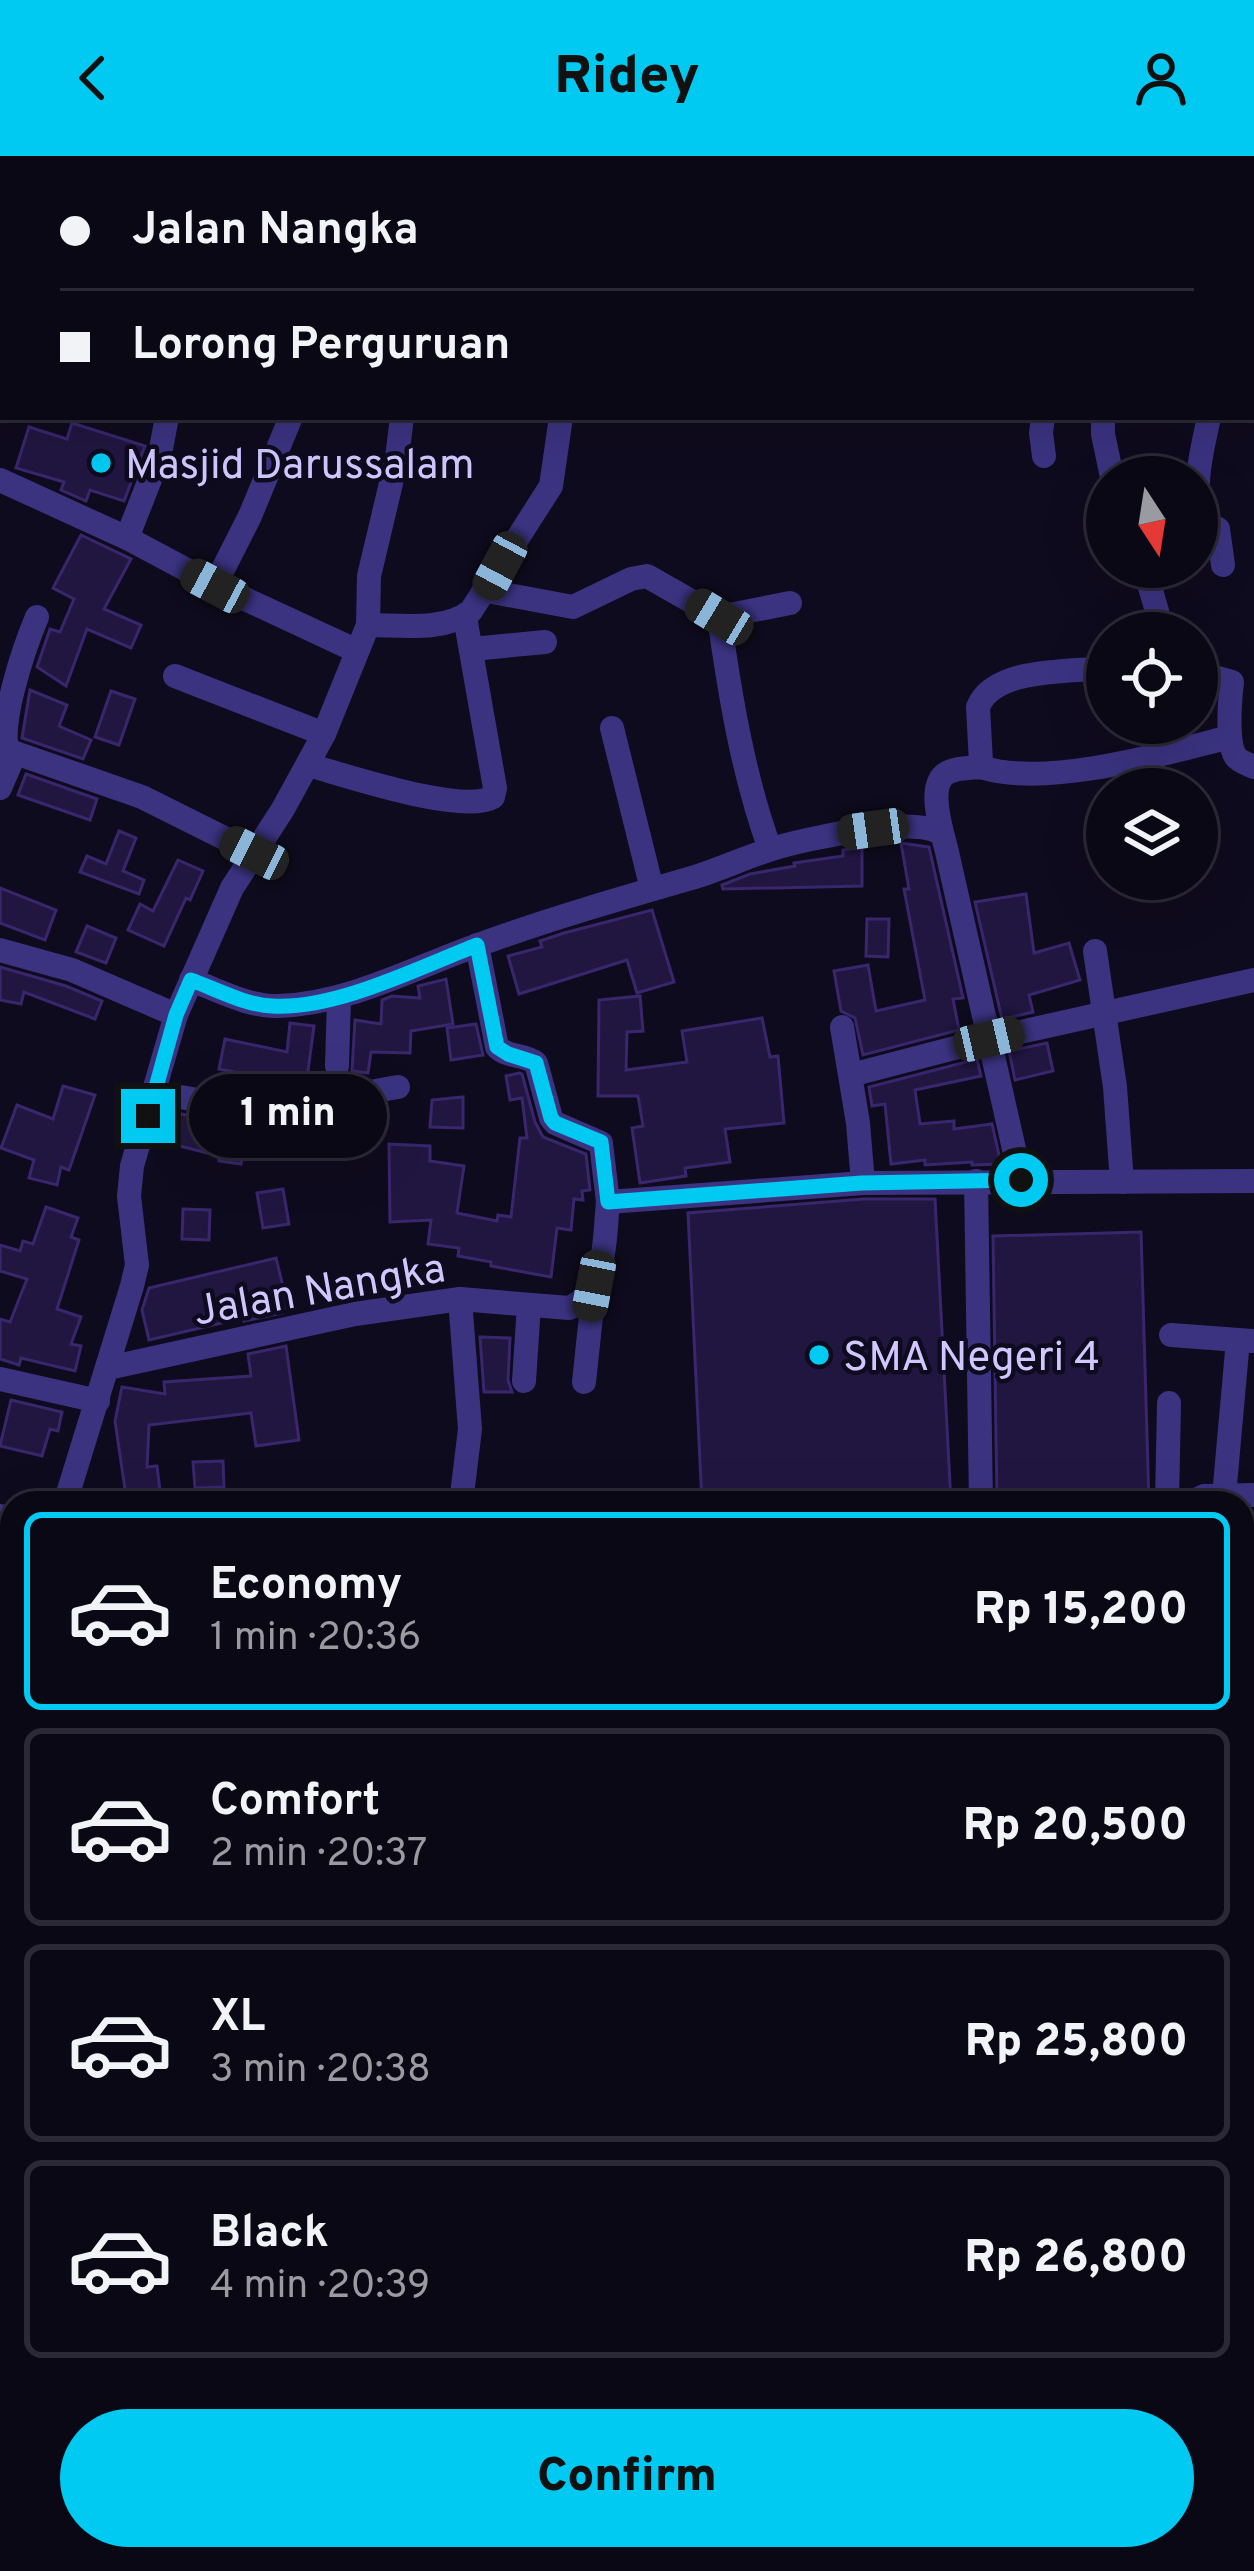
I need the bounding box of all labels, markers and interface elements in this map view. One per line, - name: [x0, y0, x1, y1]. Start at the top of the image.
- text: Ridey: [554, 44, 700, 113]
- icon: back: [60, 45, 126, 111]
- icon: person: [1128, 45, 1194, 111]
- text: Jalan Nangka: [132, 203, 419, 260]
- text: Lorong Perguruan: [132, 318, 510, 375]
- place label: Masjid Darussalam: [125, 441, 474, 494]
- marker: Masjid Darussalam: [88, 450, 114, 476]
- north arrow: [1086, 456, 1218, 588]
- map controls: [1086, 456, 1218, 900]
- car: [467, 526, 533, 606]
- car: [175, 553, 255, 619]
- car: [679, 583, 759, 651]
- button: locate: [1086, 612, 1218, 744]
- button: layers: [1086, 768, 1218, 900]
- car: [835, 806, 911, 852]
- car: [214, 821, 294, 885]
- car: [950, 1013, 1028, 1065]
- callout: 1 min: [190, 1074, 388, 1158]
- route end: [121, 1089, 175, 1143]
- text: 1 min: [240, 1091, 336, 1140]
- route start: [994, 1153, 1048, 1207]
- street label: Jalan Nangka: [190, 1244, 450, 1341]
- car: [569, 1247, 619, 1325]
- place label: SMA Negeri 4: [843, 1333, 1100, 1386]
- marker: SMA Negeri 4: [806, 1342, 832, 1368]
- icon: car: [66, 1557, 174, 1665]
- text: Economy: [210, 1558, 402, 1615]
- text: Rp 15,200: [974, 1583, 1188, 1640]
- text: 1 min · 20:36: [210, 1615, 421, 1664]
- icon: car: [66, 1773, 174, 1881]
- text: Comfort: [210, 1774, 380, 1831]
- text: Rp 20,500: [963, 1799, 1188, 1856]
- text: 2 min · 20:37: [210, 1831, 427, 1880]
- icon: car: [66, 1989, 174, 2097]
- text: XL: [210, 1990, 265, 2047]
- text: Rp 25,800: [965, 2015, 1188, 2072]
- text: 3 min · 20:38: [210, 2047, 431, 2096]
- icon: car: [66, 2205, 174, 2313]
- text: Black: [210, 2206, 329, 2263]
- text: Rp 26,800: [964, 2231, 1188, 2288]
- text: 4 min · 20:39: [210, 2263, 430, 2312]
- button: Confirm: [60, 2409, 1194, 2547]

